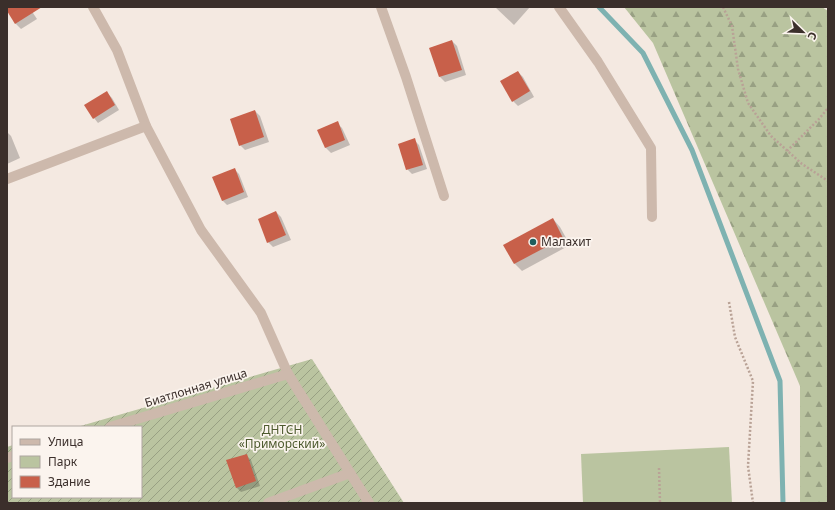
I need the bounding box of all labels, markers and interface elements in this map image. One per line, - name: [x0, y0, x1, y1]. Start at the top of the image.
- north arrow: [783, 12, 823, 52]
- text: С: [804, 30, 821, 42]
- place label: Малахит: [541, 233, 592, 250]
- marker: Малахит: [528, 237, 538, 247]
- street label: Биатлонная улица: [143, 364, 249, 411]
- park label: ДНТСН «Приморский»: [239, 421, 325, 452]
- legend: [12, 426, 142, 498]
- text: Улица: [48, 433, 83, 450]
- text: Парк: [48, 453, 78, 470]
- text: Здание: [48, 473, 91, 490]

